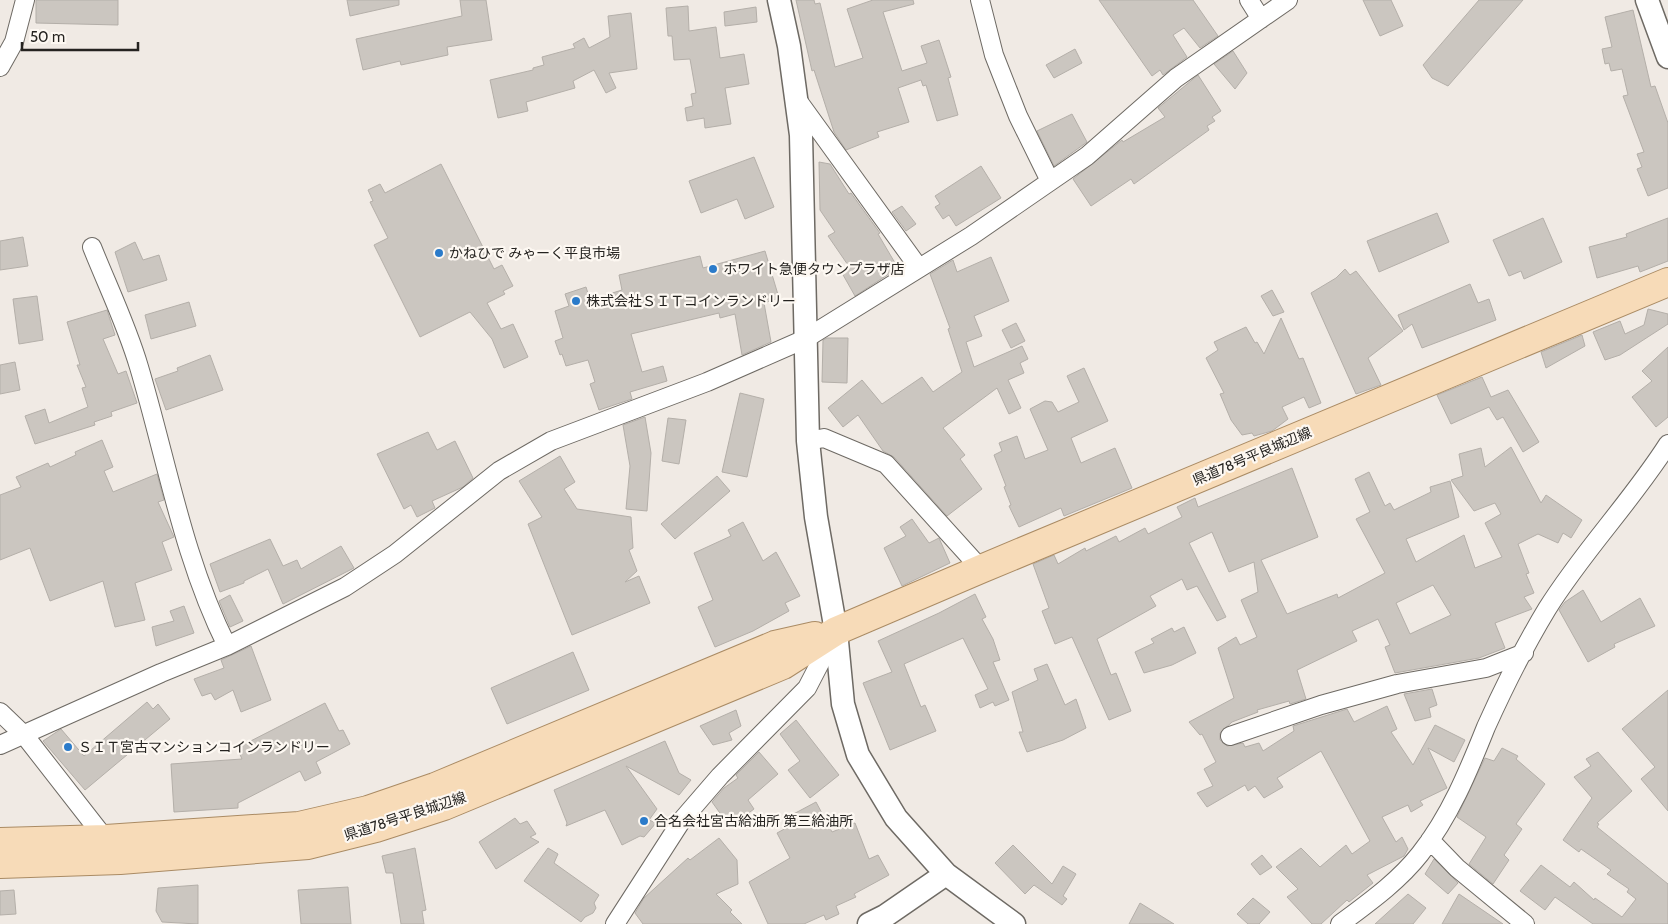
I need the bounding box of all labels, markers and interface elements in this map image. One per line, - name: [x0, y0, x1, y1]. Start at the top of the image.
- scale bar: [22, 20, 139, 52]
- text: 50 m: [30, 28, 65, 46]
- place label: かねひで みゃーく平良市場: [449, 244, 620, 262]
- marker: かねひで みゃーく平良市場: [433, 247, 445, 259]
- place label: ホワイト急便タウンプラザ店: [723, 260, 905, 278]
- marker: ホワイト急便タウンプラザ店: [707, 263, 719, 275]
- place label: 株式会社ＳＩＴコインランドリー: [586, 292, 796, 310]
- marker: 株式会社ＳＩＴコインランドリー: [570, 295, 582, 307]
- street label: 県道78号平良城辺線: [1190, 423, 1314, 489]
- place label: ＳＩＴ宮古マンションコインランドリー: [78, 738, 330, 756]
- marker: ＳＩＴ宮古マンションコインランドリー: [62, 741, 74, 753]
- street label: 県道78号平良城辺線: [342, 788, 468, 844]
- place label: 合名会社宮古給油所 第三給油所: [654, 812, 853, 830]
- marker: 合名会社宮古給油所 第三給油所: [638, 815, 650, 827]

